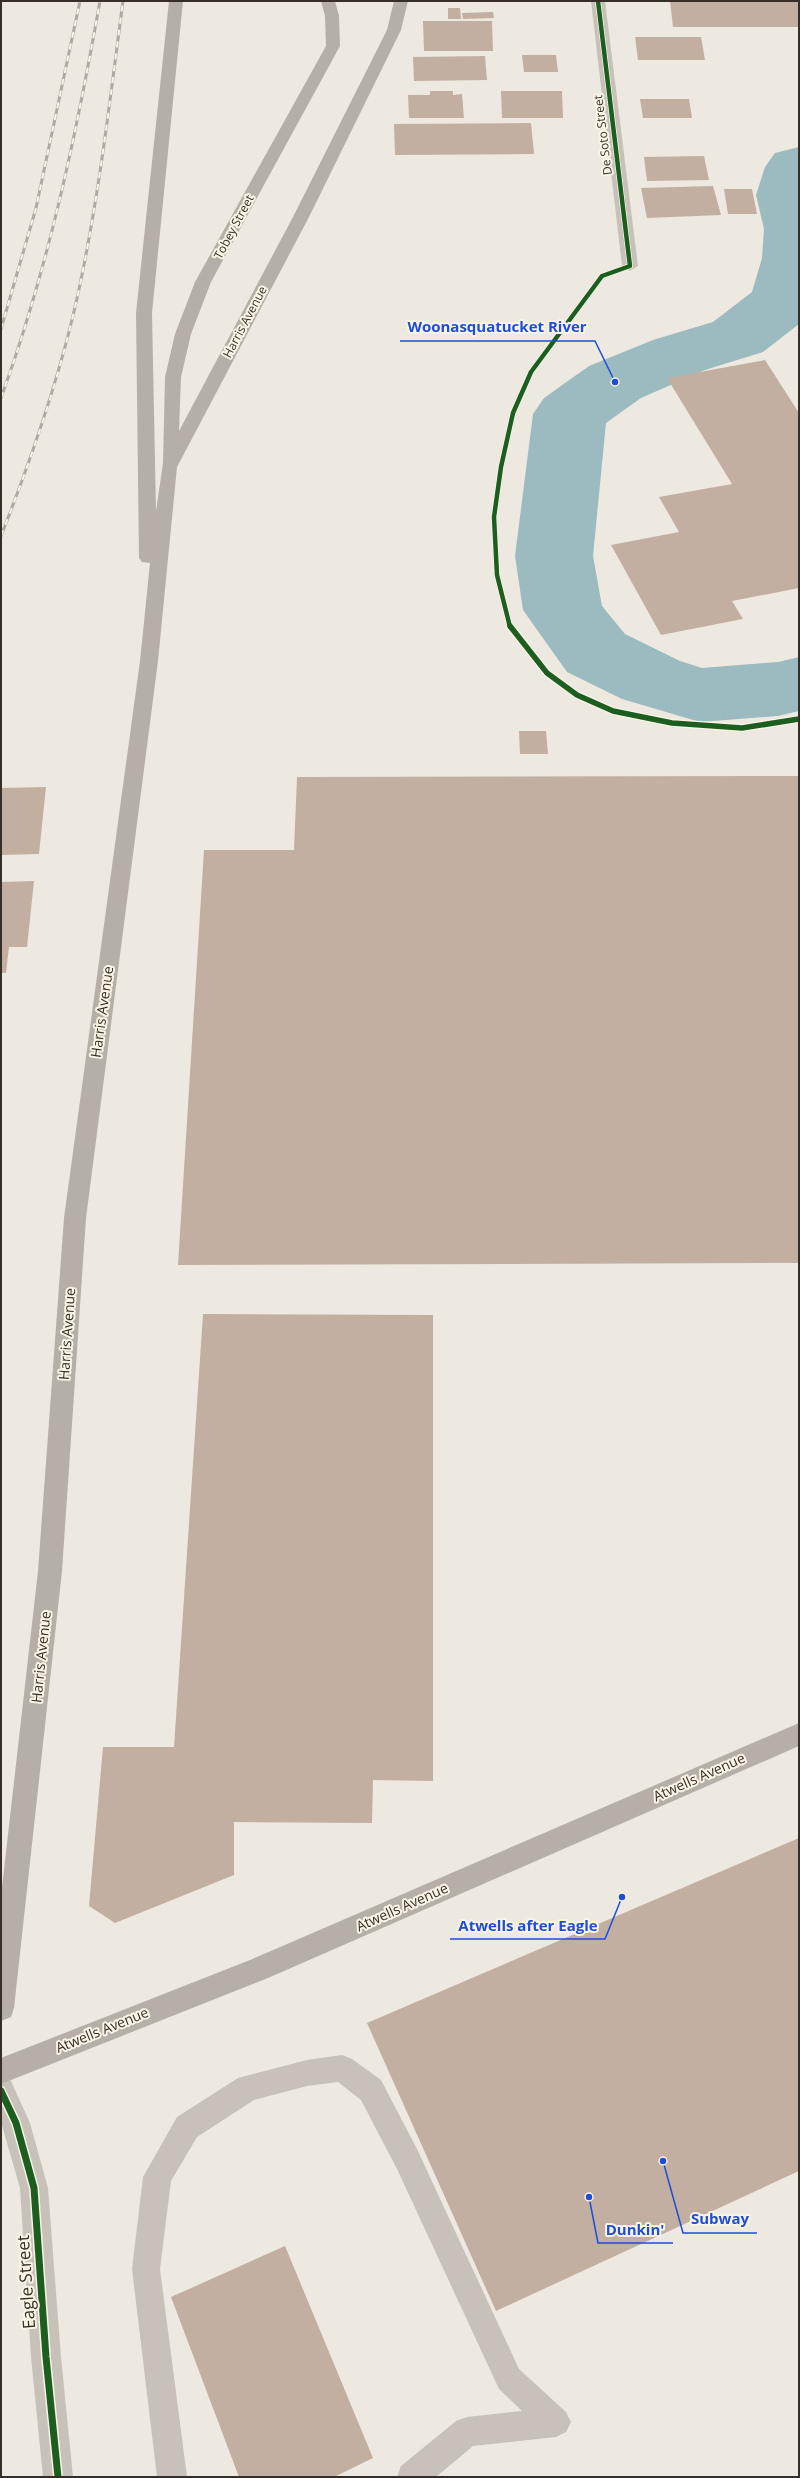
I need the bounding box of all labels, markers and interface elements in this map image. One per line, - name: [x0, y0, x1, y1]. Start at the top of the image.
- street label: De Soto Street: [589, 94, 616, 176]
- street label: Tobey Street: [209, 192, 258, 262]
- street label: Harris Avenue: [219, 283, 271, 361]
- callout: Woonasquatucket River: [400, 314, 595, 341]
- text: Woonasquatucket River: [407, 316, 587, 336]
- street label: Harris Avenue: [86, 965, 117, 1059]
- street label: Harris Avenue: [54, 1287, 79, 1381]
- street label: Harris Avenue: [26, 1610, 55, 1704]
- street label: Atwells Avenue: [650, 1748, 748, 1805]
- street label: Atwells Avenue: [353, 1878, 451, 1935]
- callout: Atwells after Eagle: [450, 1912, 605, 1939]
- text: Atwells after Eagle: [458, 1915, 598, 1935]
- street label: Atwells Avenue: [53, 2002, 151, 2057]
- callout: Subway: [683, 2206, 757, 2233]
- text: Subway: [691, 2208, 749, 2228]
- callout: Dunkin': [598, 2216, 673, 2243]
- text: Dunkin': [606, 2219, 664, 2239]
- street label: Eagle Street: [11, 2234, 40, 2330]

